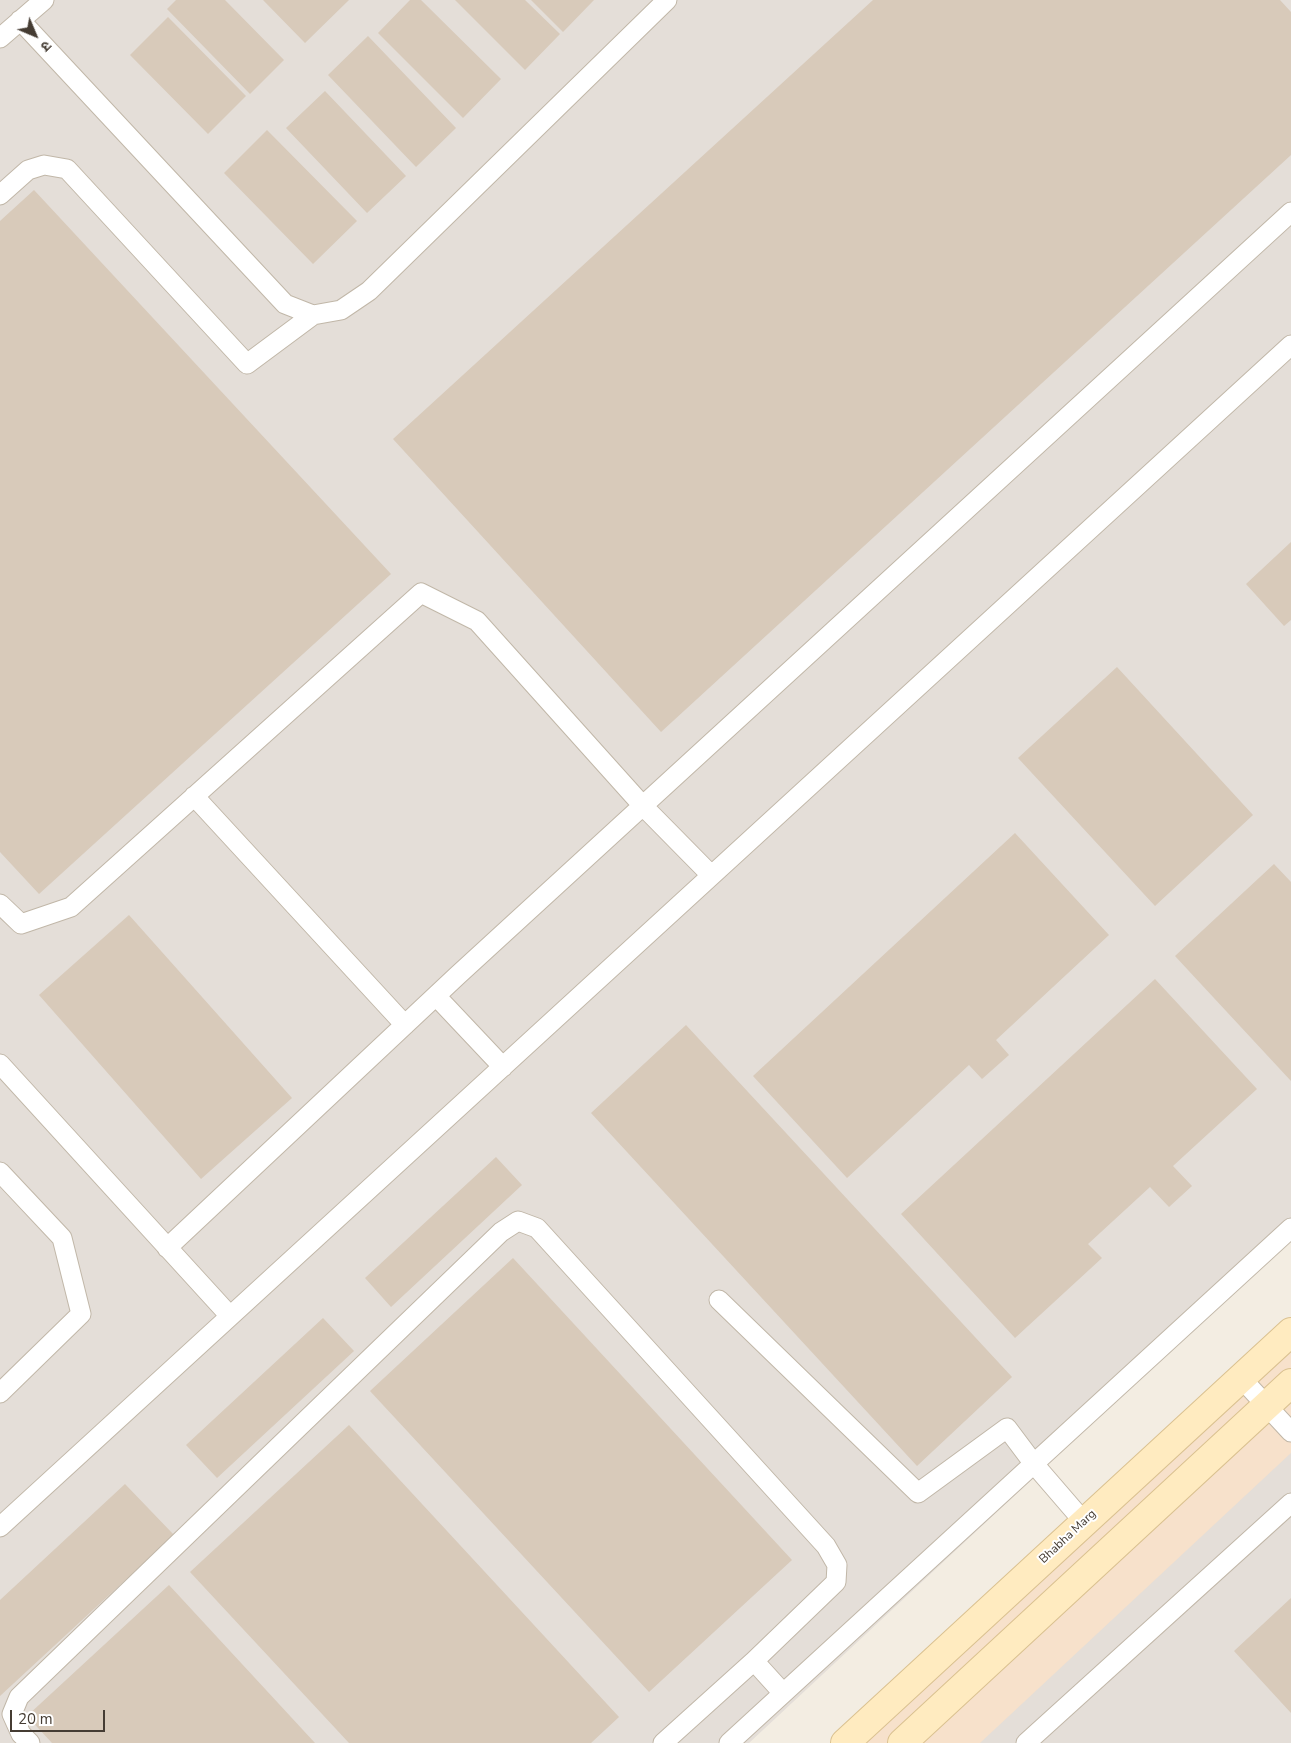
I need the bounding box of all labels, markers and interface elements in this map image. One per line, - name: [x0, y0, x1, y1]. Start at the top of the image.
- north arrow: [10, 10, 60, 60]
- text: उ: [36, 36, 56, 56]
- street label: Bhabha Marg: [1037, 1507, 1099, 1567]
- scale bar: [12, 1700, 108, 1732]
- text: 20 m: [18, 1709, 53, 1729]

